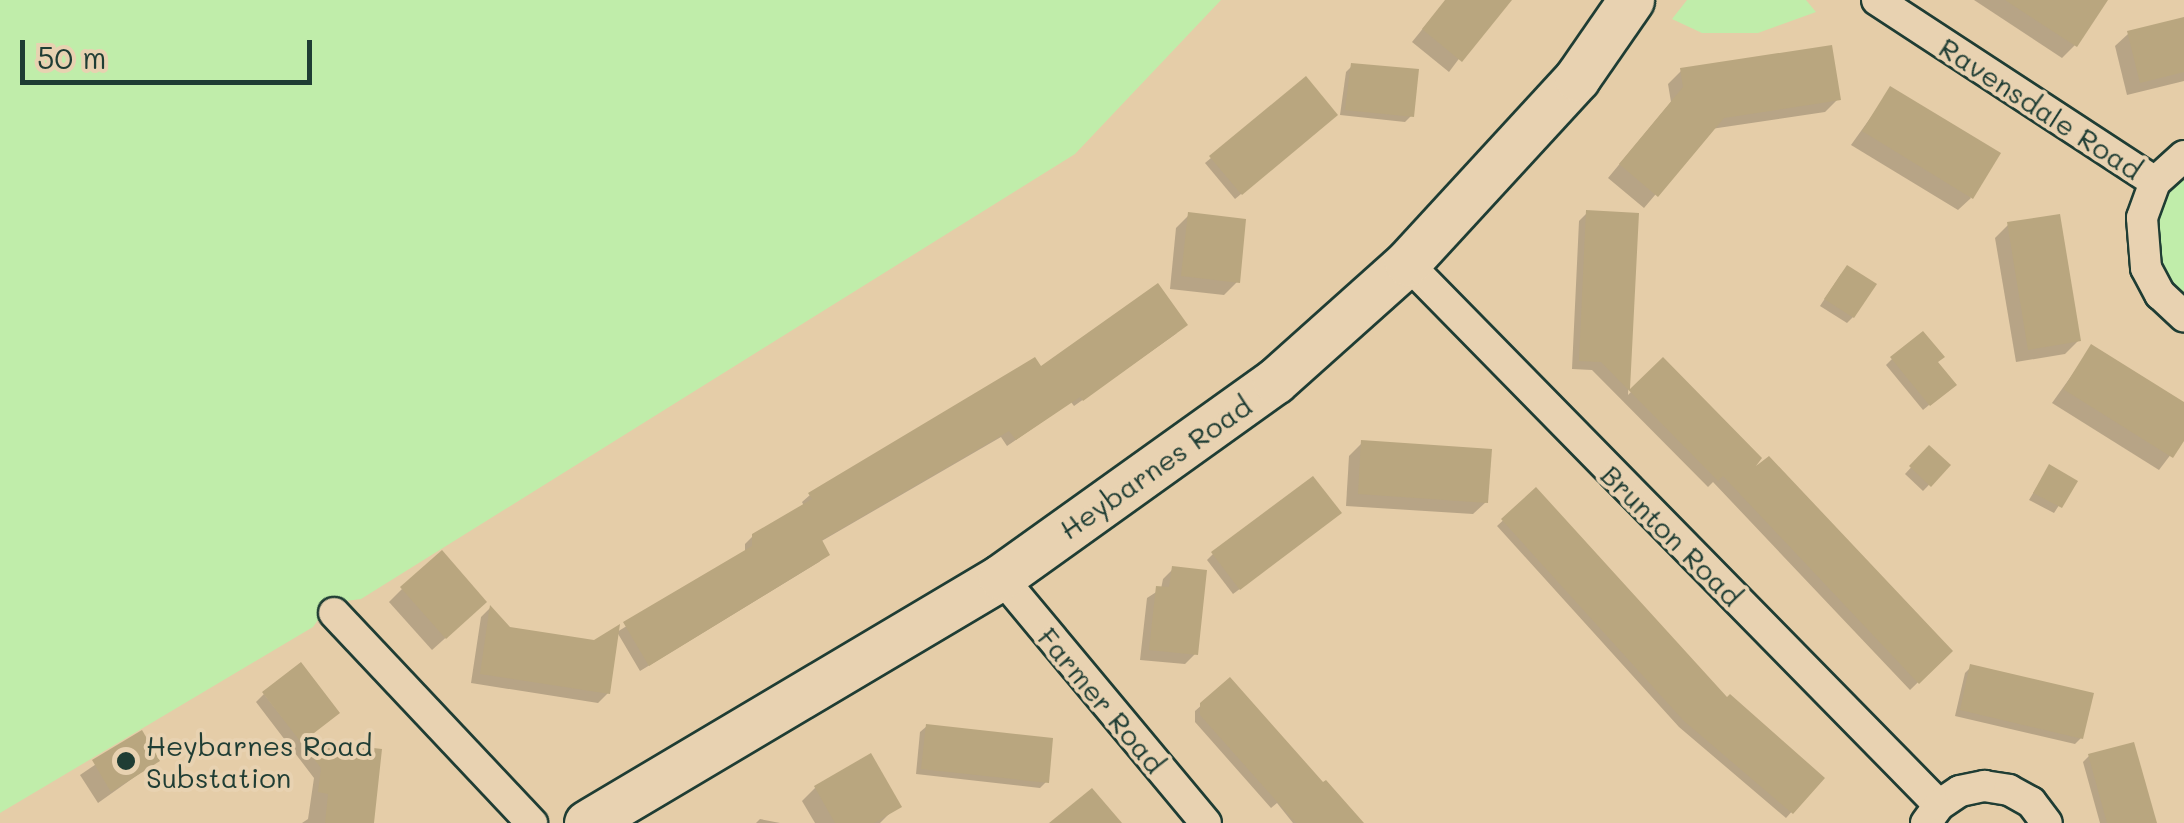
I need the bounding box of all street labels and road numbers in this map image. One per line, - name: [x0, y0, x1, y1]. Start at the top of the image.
- street label: Ravensdale Road: [1933, 30, 2149, 186]
- street label: Heybarnes Road: [1053, 388, 1257, 546]
- street label: Brunton Road: [1595, 458, 1749, 612]
- street label: Farmer Road: [1031, 620, 1173, 780]

